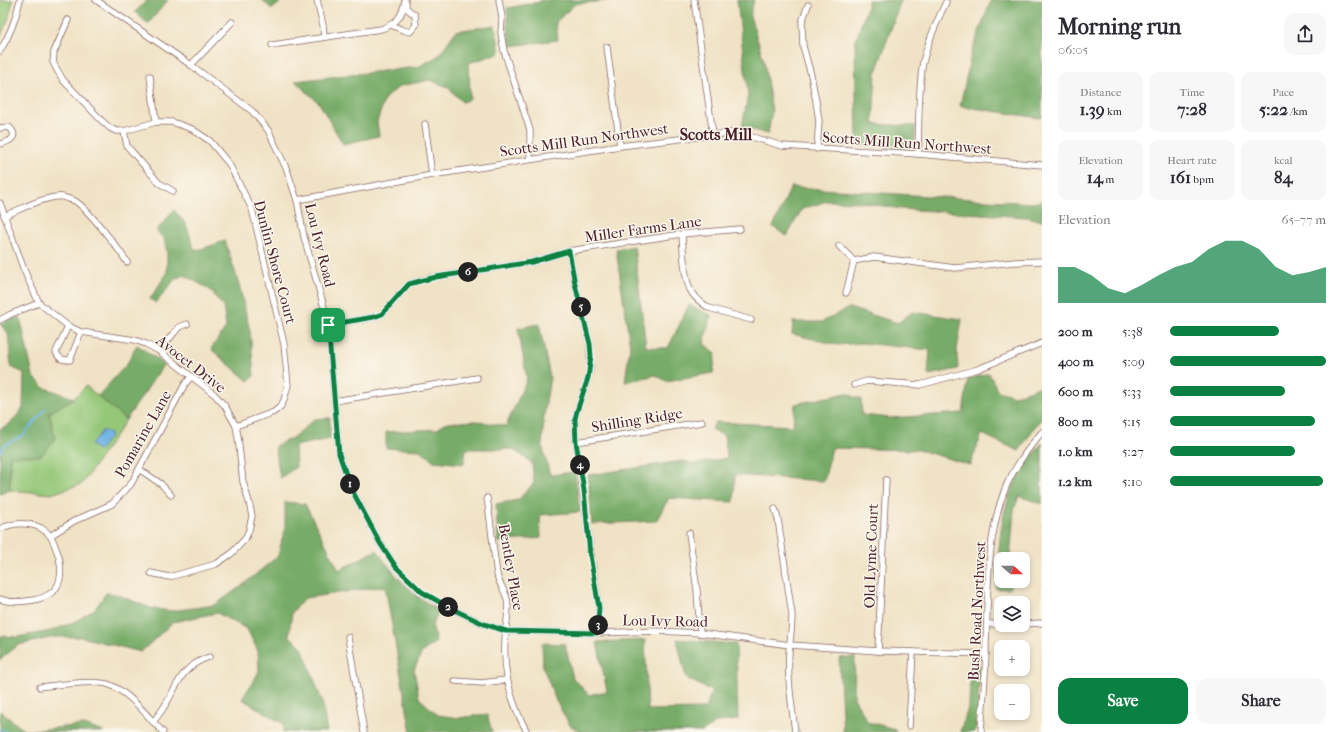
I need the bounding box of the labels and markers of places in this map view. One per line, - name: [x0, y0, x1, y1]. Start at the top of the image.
- pin: 6: [458, 262, 478, 282]
- pin: 5: [571, 297, 591, 317]
- pin: [311, 308, 345, 342]
- pin: 4: [570, 455, 590, 475]
- pin: 1: [340, 474, 360, 494]
- pin: 2: [438, 597, 458, 617]
- pin: 3: [588, 615, 608, 635]

